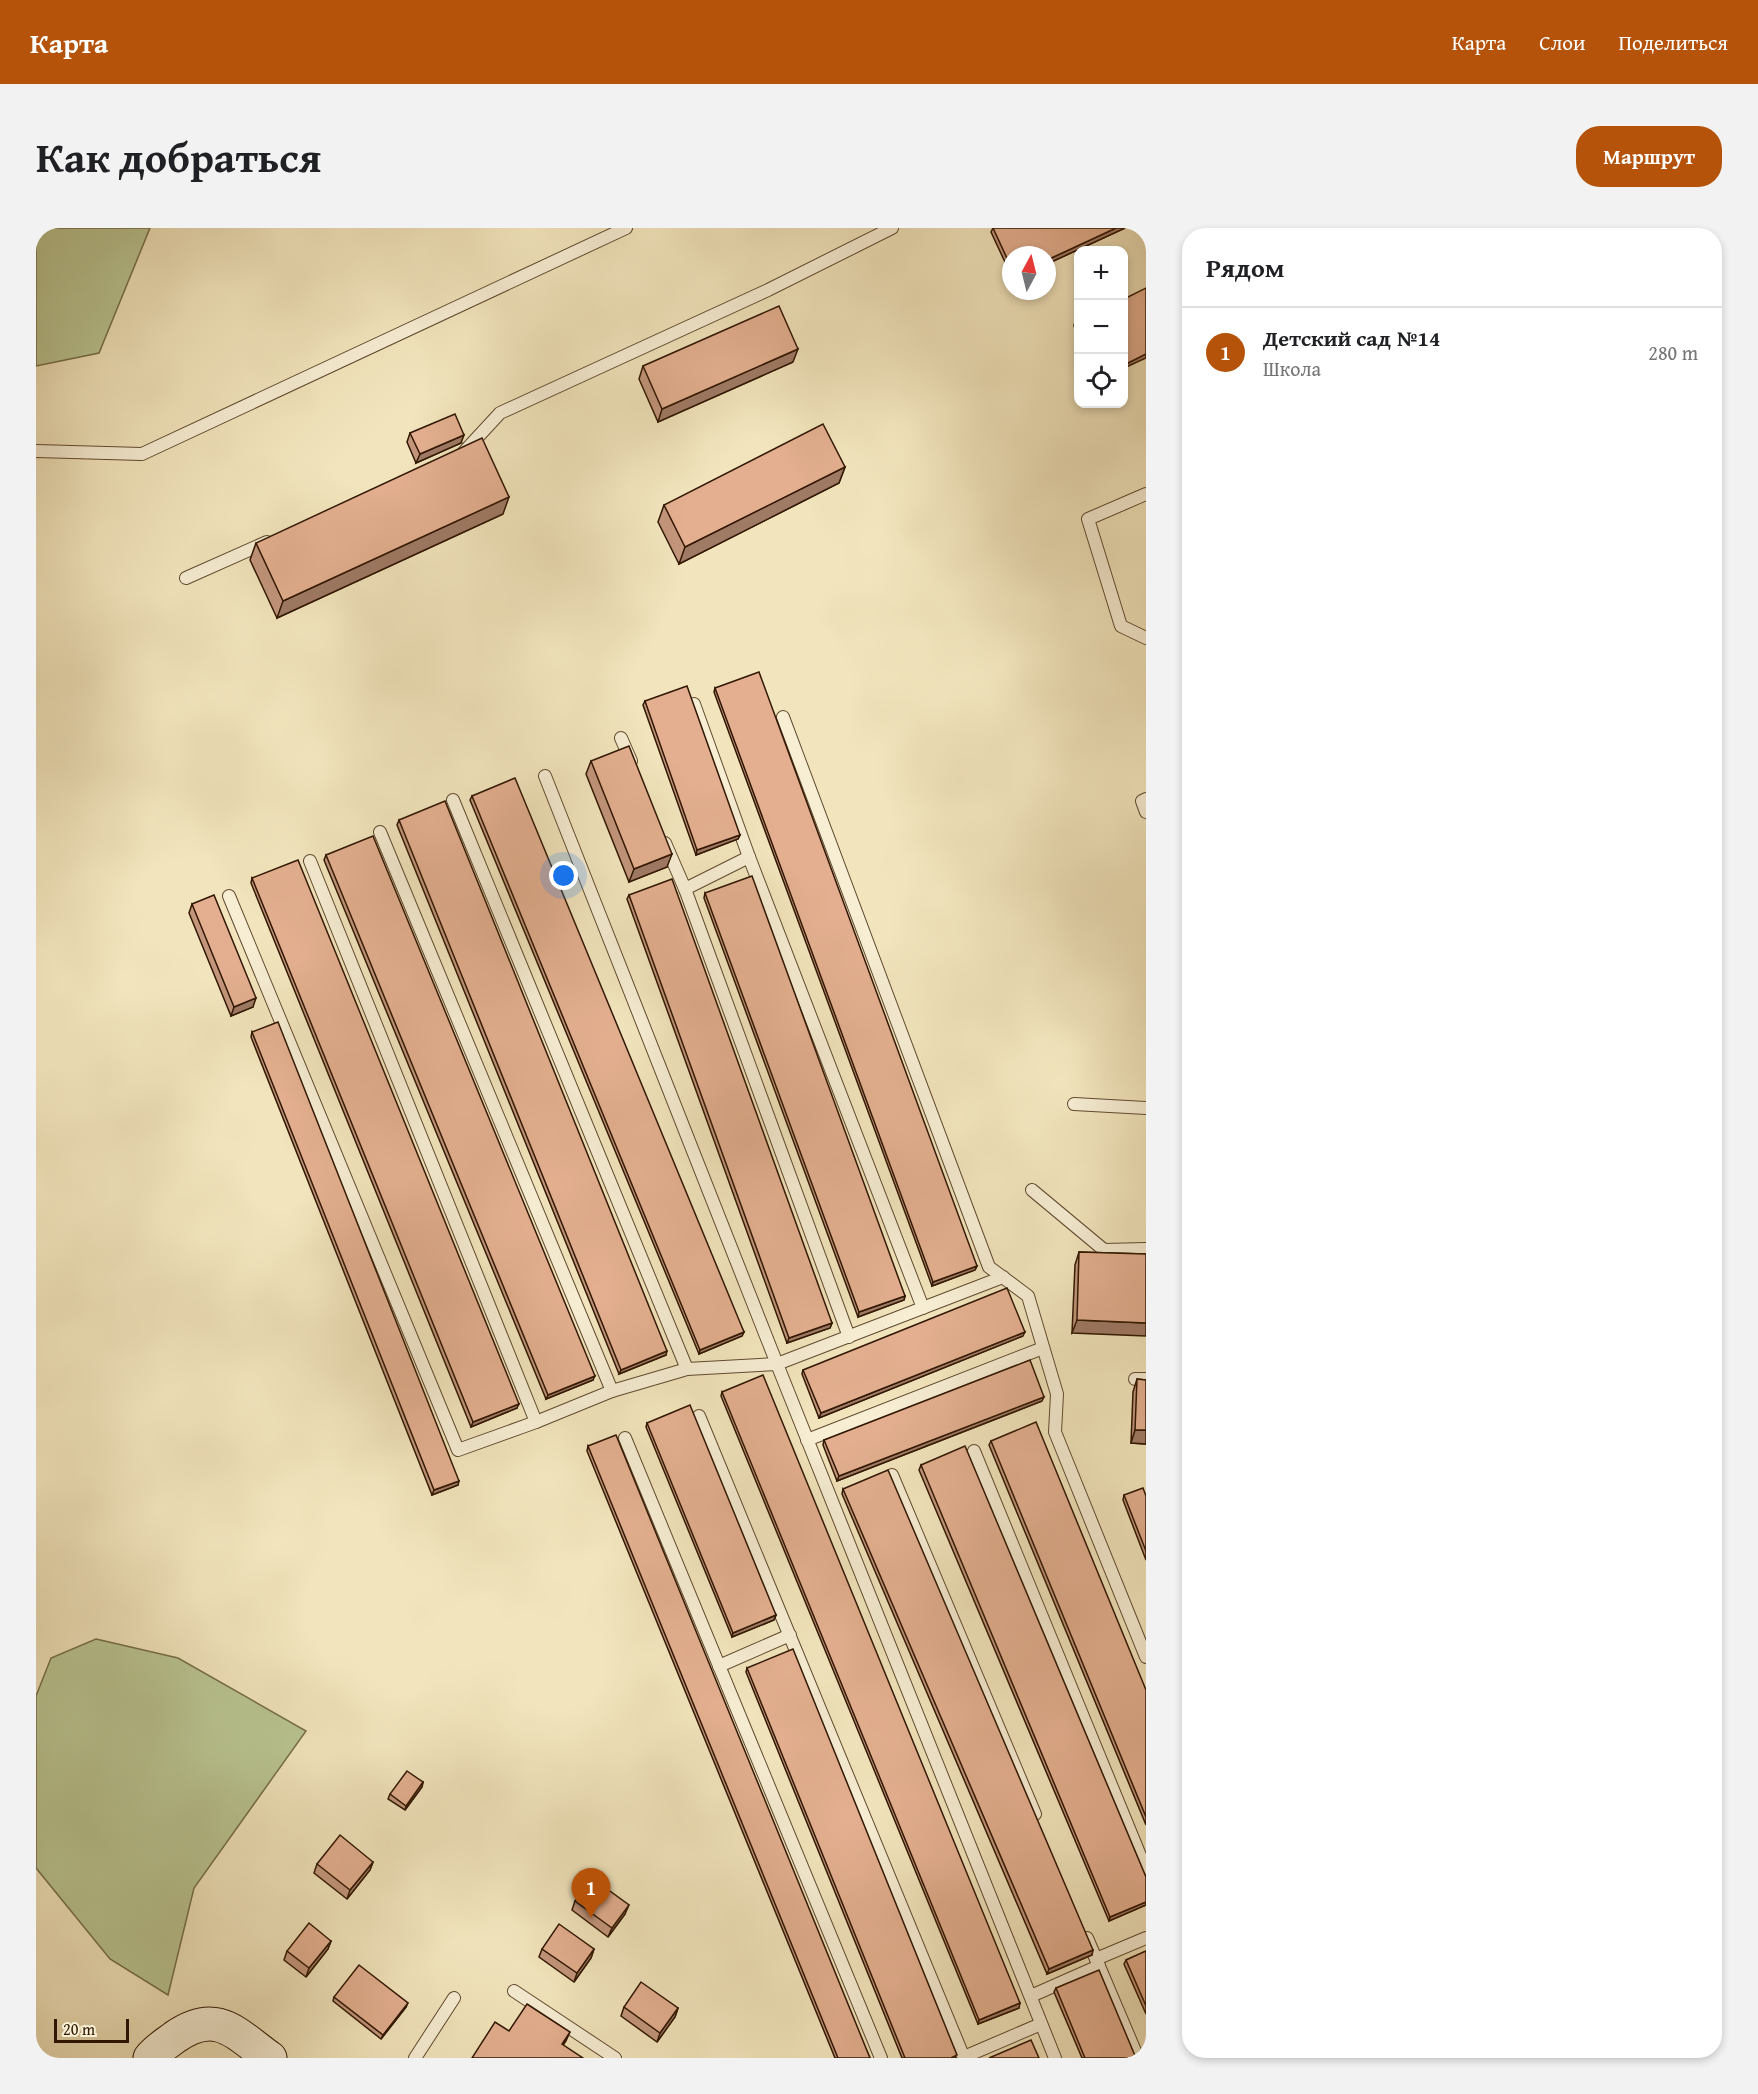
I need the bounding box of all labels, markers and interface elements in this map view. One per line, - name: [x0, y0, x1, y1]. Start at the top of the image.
- text: Карта: [30, 22, 108, 63]
- text: Карта: [1452, 27, 1506, 58]
- text: Слои: [1539, 27, 1585, 58]
- text: Поделиться: [1618, 27, 1728, 58]
- text: Как добраться: [36, 126, 321, 187]
- button: Маршрут: [1576, 126, 1722, 187]
- north arrow: [1002, 246, 1056, 300]
- map controls: [1074, 246, 1128, 408]
- button: +: [1074, 246, 1128, 300]
- text: Рядом: [1206, 248, 1284, 287]
- button: −: [1074, 300, 1128, 354]
- text: Детский сад №14: [1263, 322, 1440, 354]
- text: 1: [1220, 338, 1231, 367]
- text: 280 m: [1648, 338, 1698, 367]
- button: locate: [1074, 354, 1128, 408]
- text: Школа: [1263, 354, 1321, 383]
- your location: [549, 861, 578, 890]
- pin: 1: [572, 1868, 610, 1918]
- scale bar: [54, 2016, 129, 2044]
- text: 20 m: [63, 2017, 95, 2041]

